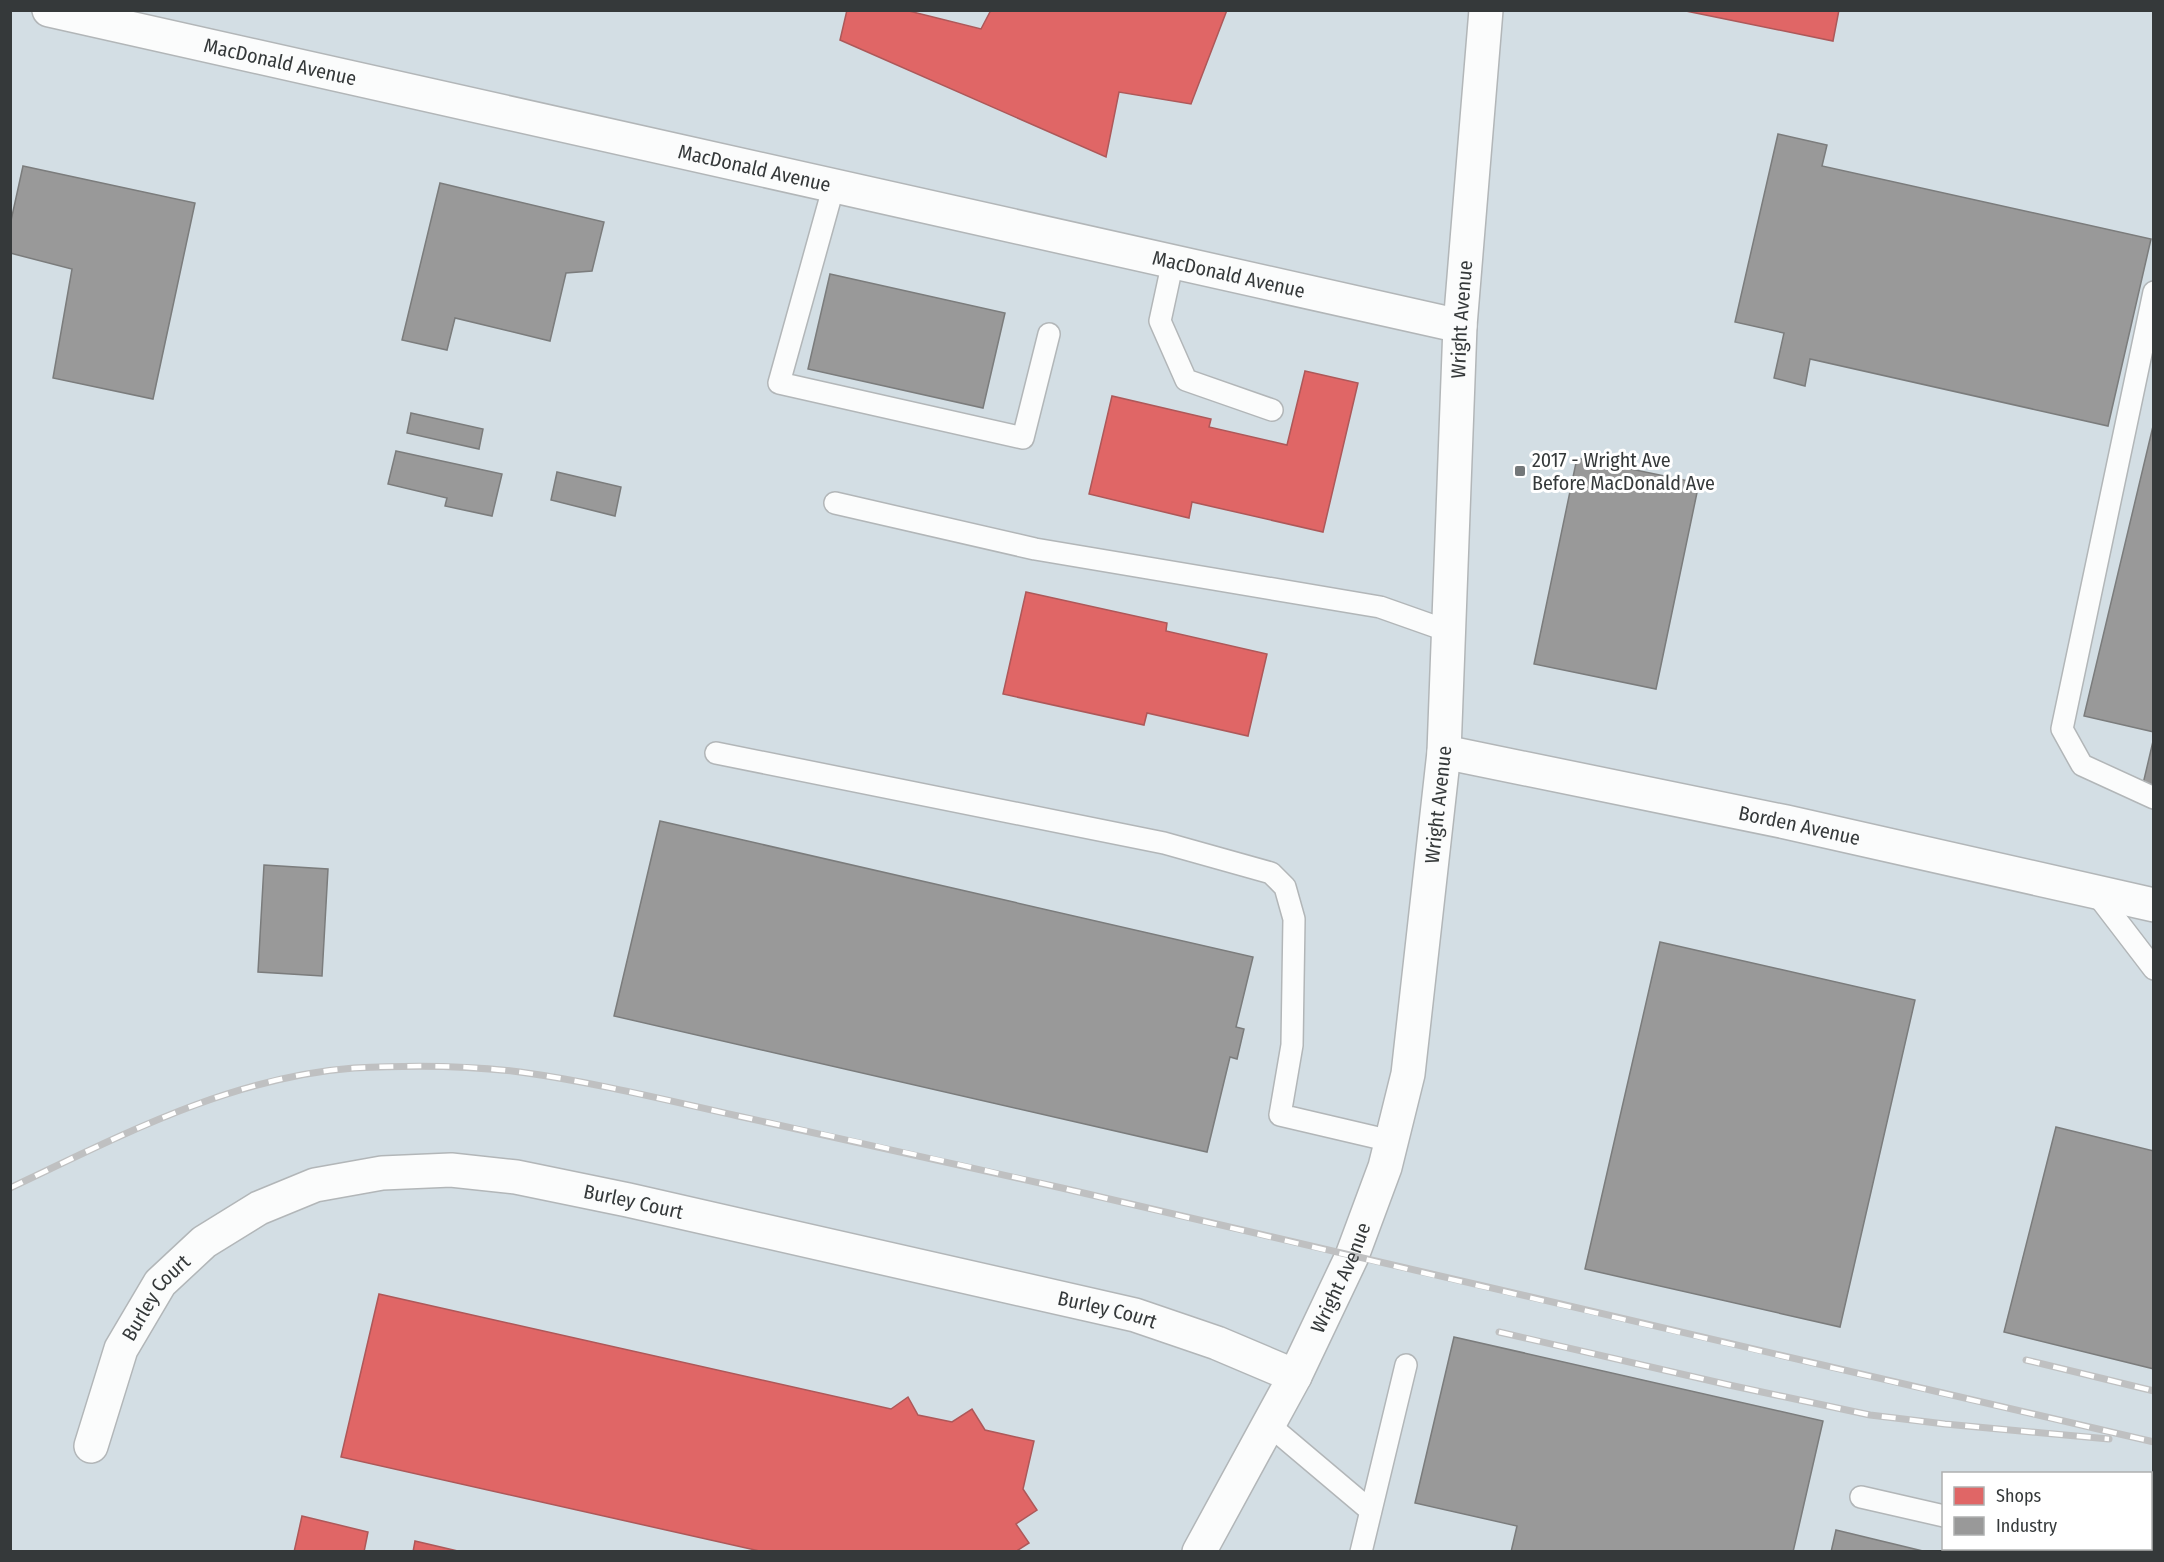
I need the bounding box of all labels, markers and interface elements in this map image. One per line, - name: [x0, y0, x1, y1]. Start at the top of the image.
- street label: MacDonald Avenue: [202, 33, 359, 91]
- street label: MacDonald Avenue: [676, 139, 833, 197]
- street label: MacDonald Avenue: [1150, 245, 1307, 303]
- street label: Wright Avenue: [1446, 259, 1477, 379]
- place label: 2017 - Wright Ave Before MacDonald Ave: [1532, 448, 1715, 495]
- marker: 2017 - Wright Ave Before MacDonald Ave: [1513, 464, 1527, 478]
- street label: Wright Avenue: [1420, 745, 1456, 865]
- street label: Borden Avenue: [1737, 801, 1863, 850]
- street label: Burley Court: [581, 1179, 686, 1224]
- street label: Wright Avenue: [1305, 1219, 1375, 1337]
- street label: Burley Court: [117, 1249, 195, 1345]
- street label: Burley Court: [1055, 1286, 1161, 1334]
- legend: [1942, 1472, 2152, 1550]
- text: Shops: [1996, 1485, 2041, 1507]
- text: Industry: [1996, 1515, 2057, 1537]

